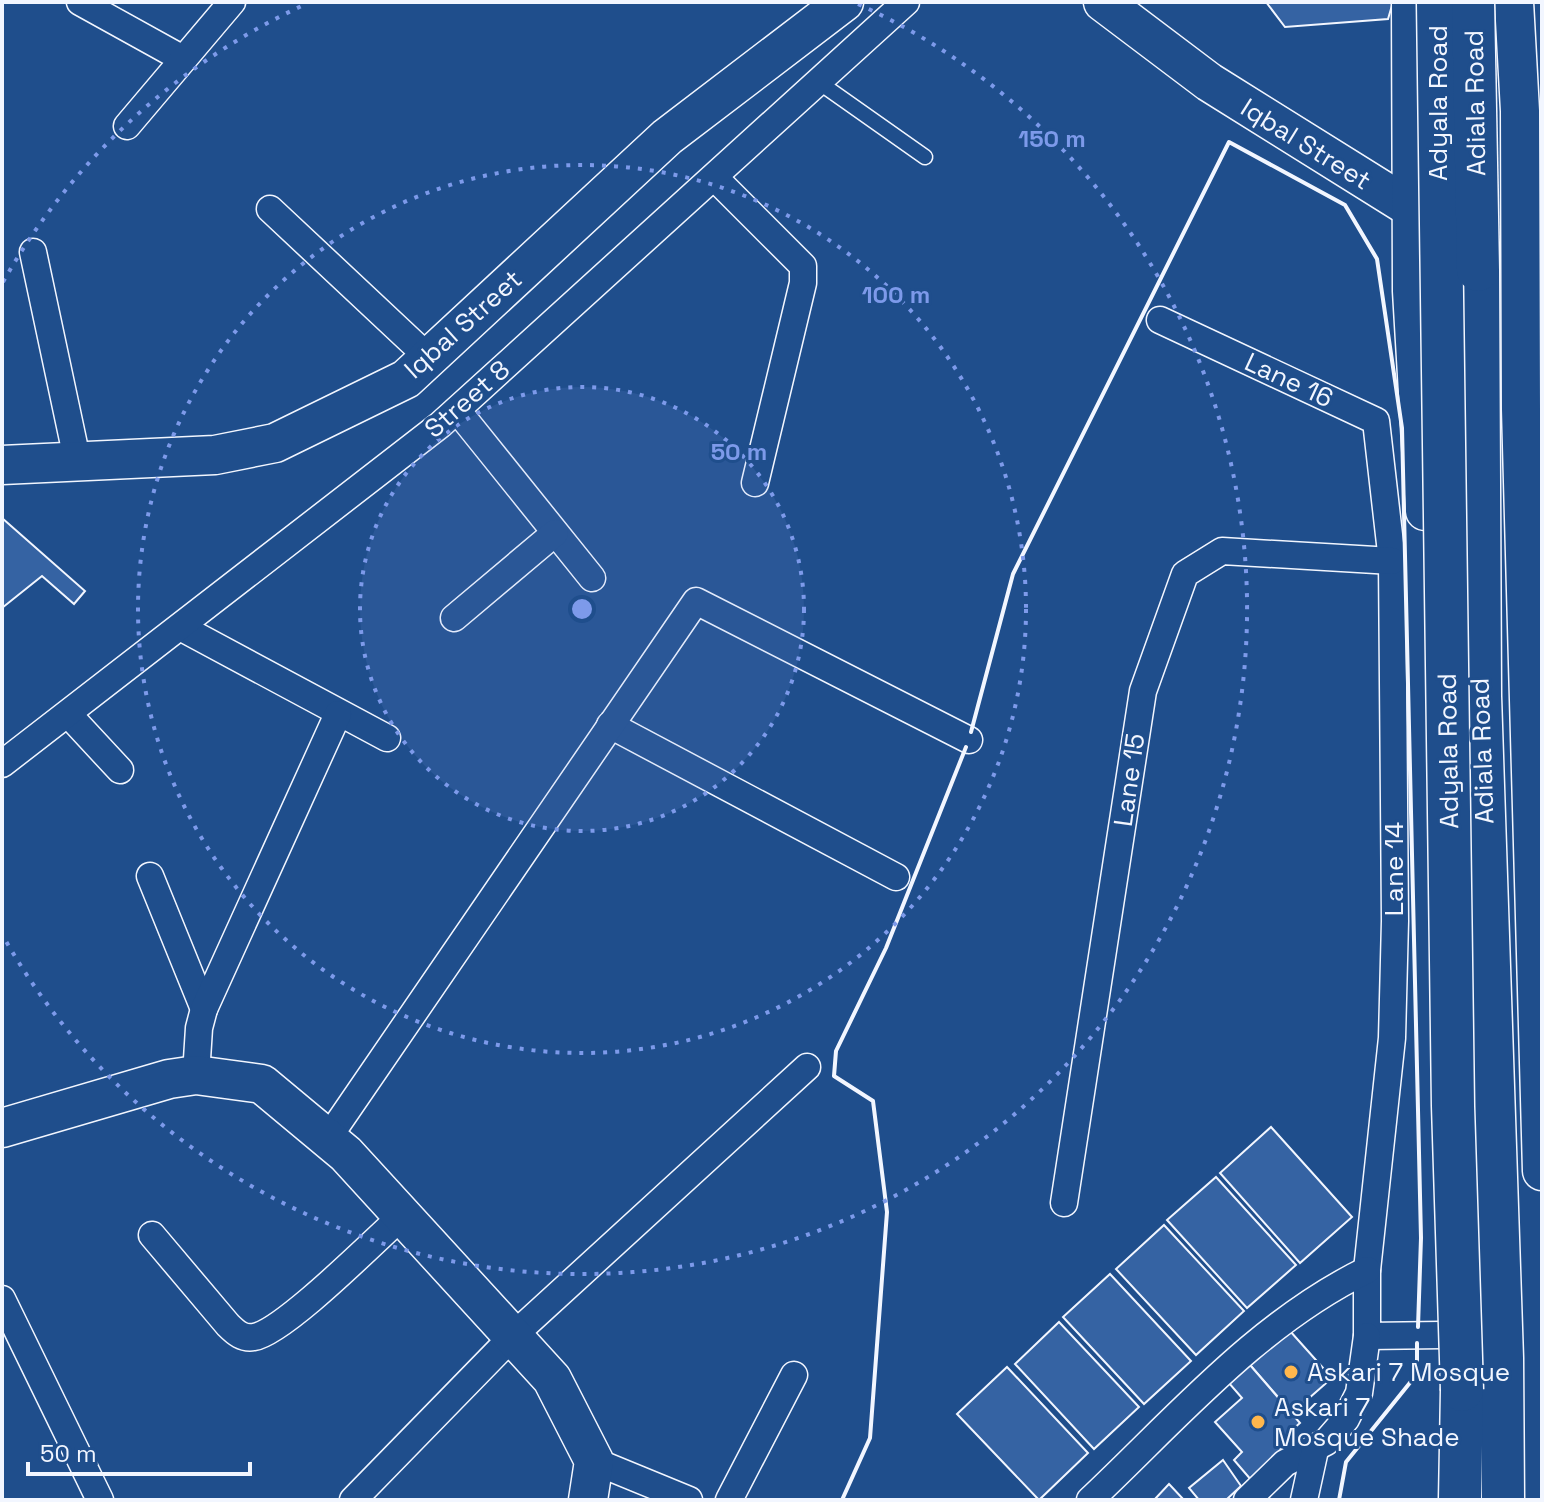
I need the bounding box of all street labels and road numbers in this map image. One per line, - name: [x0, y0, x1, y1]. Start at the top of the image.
- street label: Adyala Road: [1421, 25, 1455, 181]
- street label: Adiala Road: [1457, 30, 1493, 176]
- street label: Iqbal Street: [1235, 91, 1377, 197]
- street label: Iqbal Street: [397, 262, 529, 386]
- street label: Lane 16: [1239, 345, 1339, 415]
- street label: Street 8: [417, 353, 517, 445]
- street label: Adyala Road: [1430, 673, 1466, 829]
- street label: Adiala Road: [1462, 677, 1502, 825]
- street label: Lane 15: [1106, 731, 1152, 829]
- street label: Lane 14: [1377, 822, 1411, 916]

